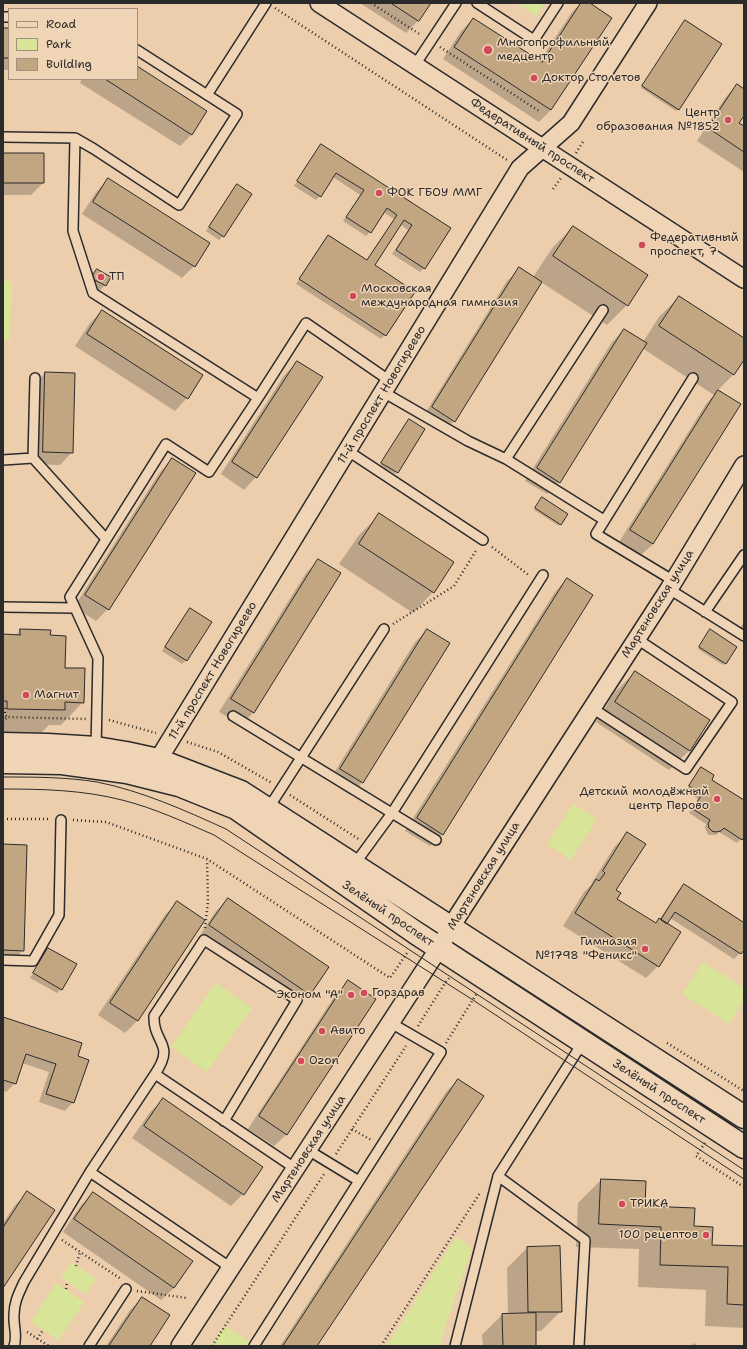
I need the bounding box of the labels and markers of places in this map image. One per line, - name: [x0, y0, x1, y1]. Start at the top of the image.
- place label: Многопрофильный медцентр: [497, 36, 610, 64]
- marker: Многопрофильный медцентр: [482, 44, 494, 56]
- place label: Доктор Столетов: [542, 71, 640, 85]
- marker: Доктор Столетов: [529, 73, 539, 83]
- place label: Центр образования №1852: [596, 106, 720, 134]
- marker: Центр образования №1852: [723, 115, 733, 125]
- place label: ФОК ГБОУ ММГ: [387, 186, 482, 200]
- marker: ФОК ГБОУ ММГ: [374, 188, 384, 198]
- place label: Федеративный проспект, 7: [650, 231, 739, 259]
- marker: Федеративный проспект, 7: [637, 240, 647, 250]
- place label: ТП: [109, 270, 124, 284]
- marker: ТП: [96, 272, 106, 282]
- place label: Московская международная гимназия: [361, 282, 518, 310]
- marker: Московская международная гимназия: [348, 291, 358, 301]
- place label: Магнит: [34, 688, 79, 702]
- marker: Магнит: [21, 690, 31, 700]
- place label: Детский молодёжный центр Перово: [579, 785, 709, 813]
- marker: Детский молодёжный центр Перово: [712, 794, 722, 804]
- place label: Гимназия №1798 "Феникс": [535, 935, 637, 963]
- marker: Гимназия №1798 "Феникс": [640, 944, 650, 954]
- place label: Горздрав: [372, 986, 425, 1000]
- place label: Эконом "А": [276, 988, 343, 1002]
- marker: Горздрав: [359, 988, 369, 998]
- marker: Эконом "А": [346, 990, 356, 1000]
- place label: Авито: [330, 1024, 365, 1038]
- marker: Авито: [317, 1026, 327, 1036]
- place label: Ozon: [309, 1054, 339, 1068]
- marker: Ozon: [296, 1056, 306, 1066]
- place label: ТРИКА: [630, 1197, 668, 1211]
- marker: ТРИКА: [617, 1199, 627, 1209]
- place label: 100 рецептов: [619, 1228, 698, 1242]
- marker: 100 рецептов: [701, 1230, 711, 1240]

